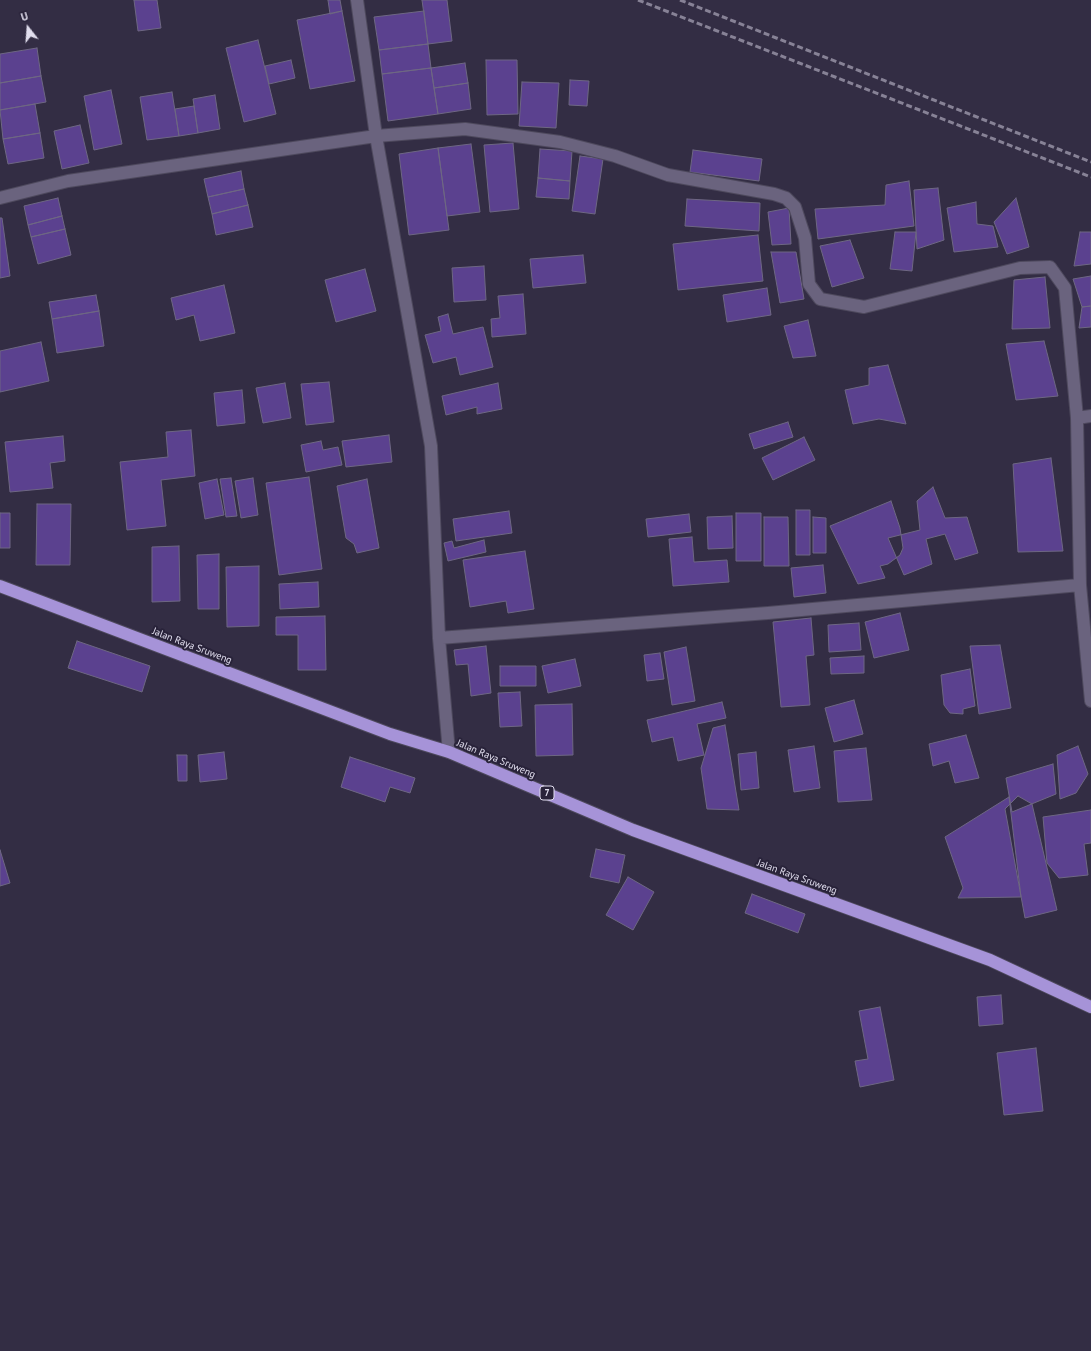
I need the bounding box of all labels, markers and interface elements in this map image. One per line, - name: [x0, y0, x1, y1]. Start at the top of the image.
- north arrow: [8, 8, 48, 48]
- text: U: [19, 9, 30, 24]
- street label: Jalan Raya Sruweng: [151, 625, 233, 667]
- street label: Jalan Raya Sruweng: [455, 737, 537, 781]
- road number: 7: [540, 786, 554, 800]
- street label: Jalan Raya Sruweng: [755, 857, 839, 897]

